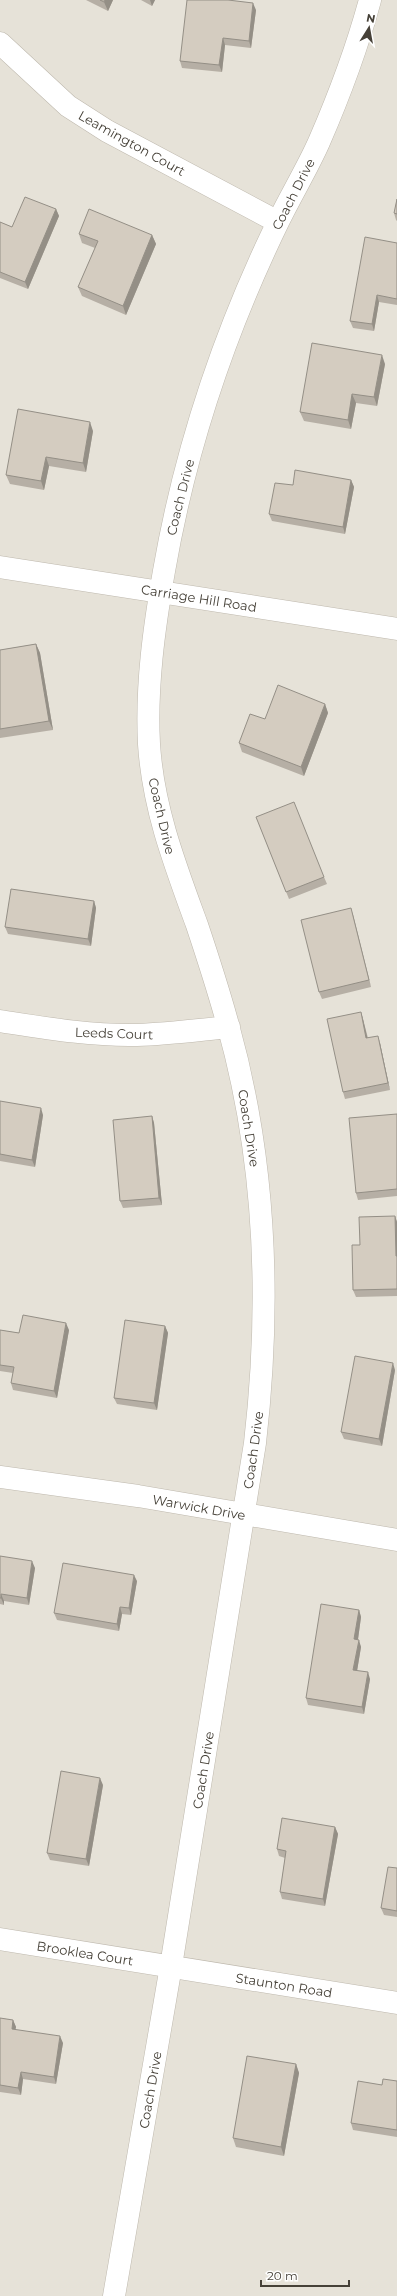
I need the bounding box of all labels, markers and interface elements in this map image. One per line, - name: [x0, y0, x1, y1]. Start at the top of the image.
- north arrow: [349, 8, 389, 48]
- text: N: [365, 10, 377, 26]
- street label: Leamington Court: [76, 107, 188, 179]
- street label: Coach Drive: [268, 155, 318, 232]
- street label: Coach Drive: [163, 457, 197, 537]
- street label: Carriage Hill Road: [140, 581, 258, 615]
- street label: Coach Drive: [145, 776, 179, 856]
- street label: Leeds Court: [75, 1024, 153, 1042]
- street label: Coach Drive: [235, 1088, 263, 1168]
- street label: Coach Drive: [240, 1410, 266, 1490]
- street label: Warwick Drive: [151, 1491, 247, 1523]
- street label: Coach Drive: [189, 1730, 217, 1810]
- street label: Brooklea Court: [36, 1937, 134, 1969]
- street label: Staunton Road: [235, 1969, 333, 2001]
- street label: Coach Drive: [135, 2050, 165, 2130]
- scale bar: [261, 2262, 349, 2288]
- text: 20 m: [267, 2268, 298, 2283]

